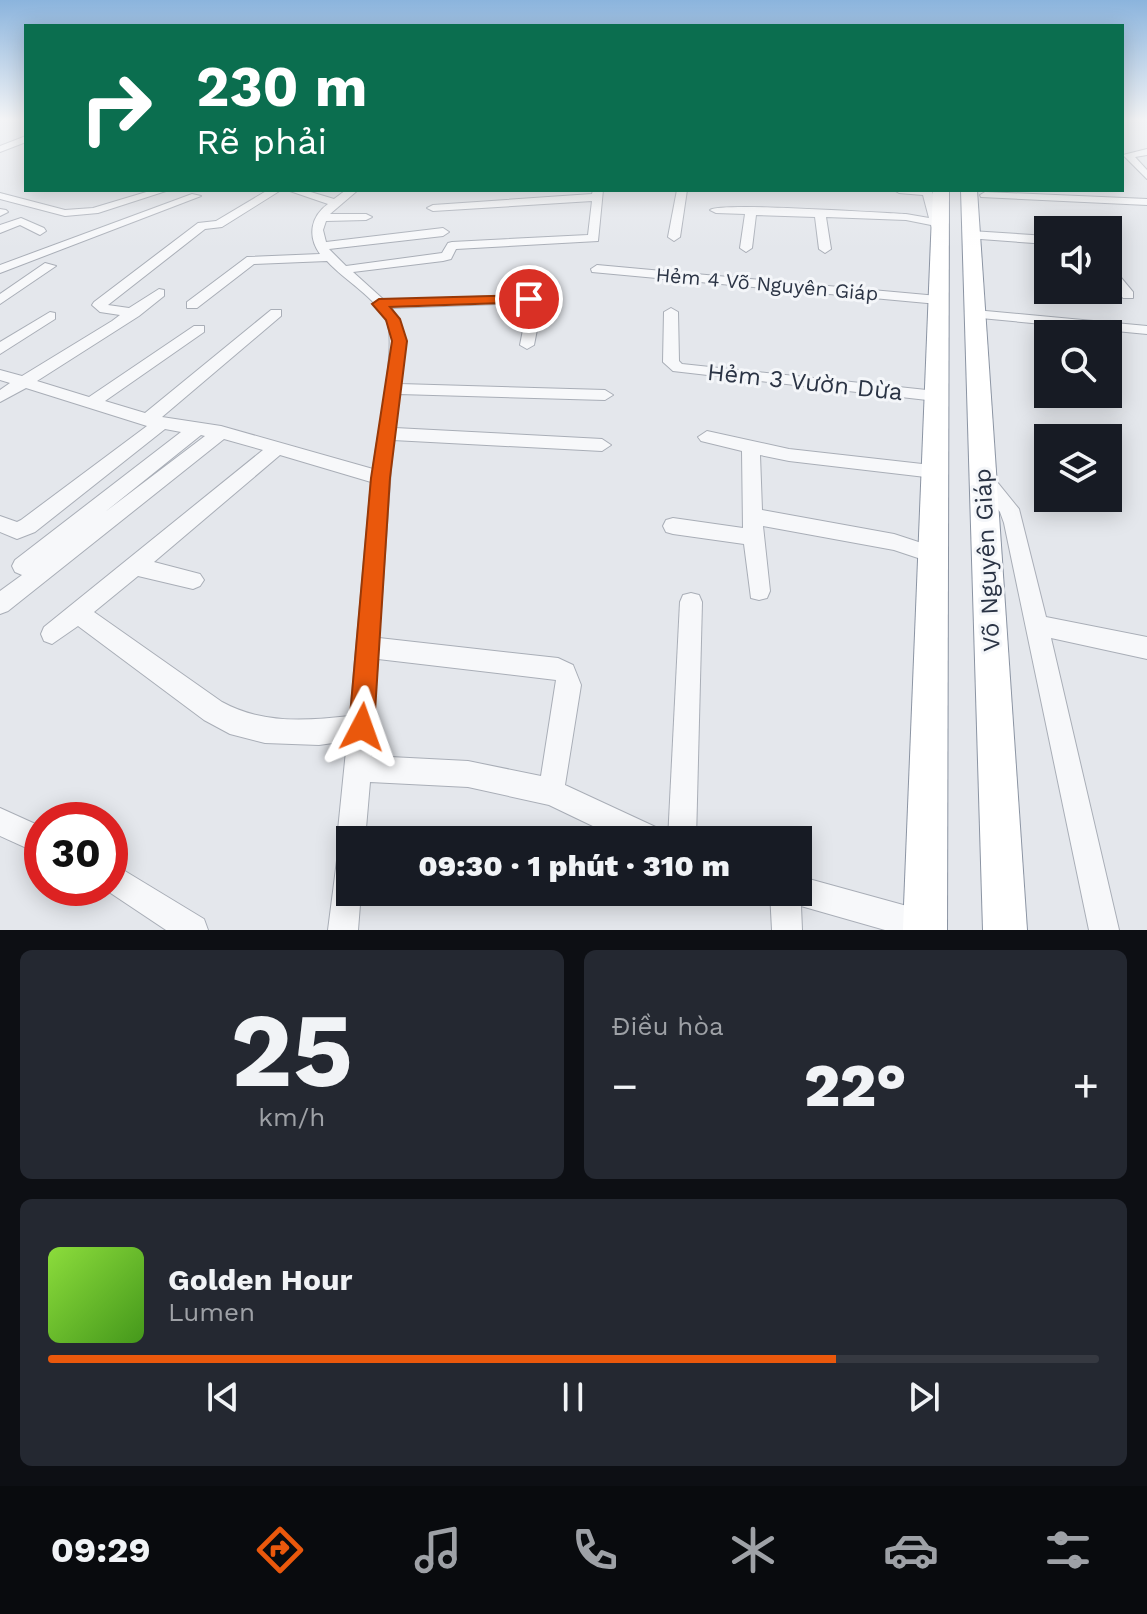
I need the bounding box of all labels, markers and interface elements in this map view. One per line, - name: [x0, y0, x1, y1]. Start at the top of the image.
- text: 230 m: [196, 54, 367, 120]
- icon: right: [64, 56, 168, 160]
- text: Rẽ phải: [196, 121, 327, 163]
- map controls: [1034, 216, 1122, 512]
- button: sound: [1034, 216, 1122, 304]
- street label: Hẻm 4 Võ Nguyên Giáp: [655, 262, 879, 306]
- pin: [495, 265, 563, 333]
- icon: arrive: [507, 277, 551, 321]
- button: search: [1034, 320, 1122, 408]
- street label: Hẻm 3 Vườn Dừa: [706, 358, 904, 406]
- button: layers: [1034, 424, 1122, 512]
- street label: Võ Nguyên Giáp: [968, 468, 1006, 652]
- position arrow: [320, 685, 404, 769]
- speed limit sign: 30: [24, 802, 128, 906]
- text: 09:30 · 1 phút · 310 m: [418, 848, 730, 883]
- text: 25: [230, 989, 353, 1111]
- text: Điều hòa: [612, 1011, 724, 1041]
- text: 22°: [804, 1050, 907, 1121]
- text: −: [612, 1060, 638, 1112]
- text: +: [1072, 1060, 1099, 1112]
- text: km/h: [258, 1102, 325, 1132]
- text: Golden Hour: [168, 1262, 352, 1297]
- text: Lumen: [168, 1297, 255, 1327]
- icon: previous: [201, 1375, 245, 1419]
- icon: pause: [551, 1375, 595, 1419]
- icon: next: [902, 1375, 946, 1419]
- icon: directions: [252, 1522, 308, 1578]
- icon: music: [410, 1522, 466, 1578]
- icon: phone: [567, 1522, 623, 1578]
- icon: climate: [725, 1522, 781, 1578]
- icon: car: [883, 1522, 939, 1578]
- icon: filters: [1040, 1522, 1096, 1578]
- text: 09:29: [51, 1529, 151, 1571]

